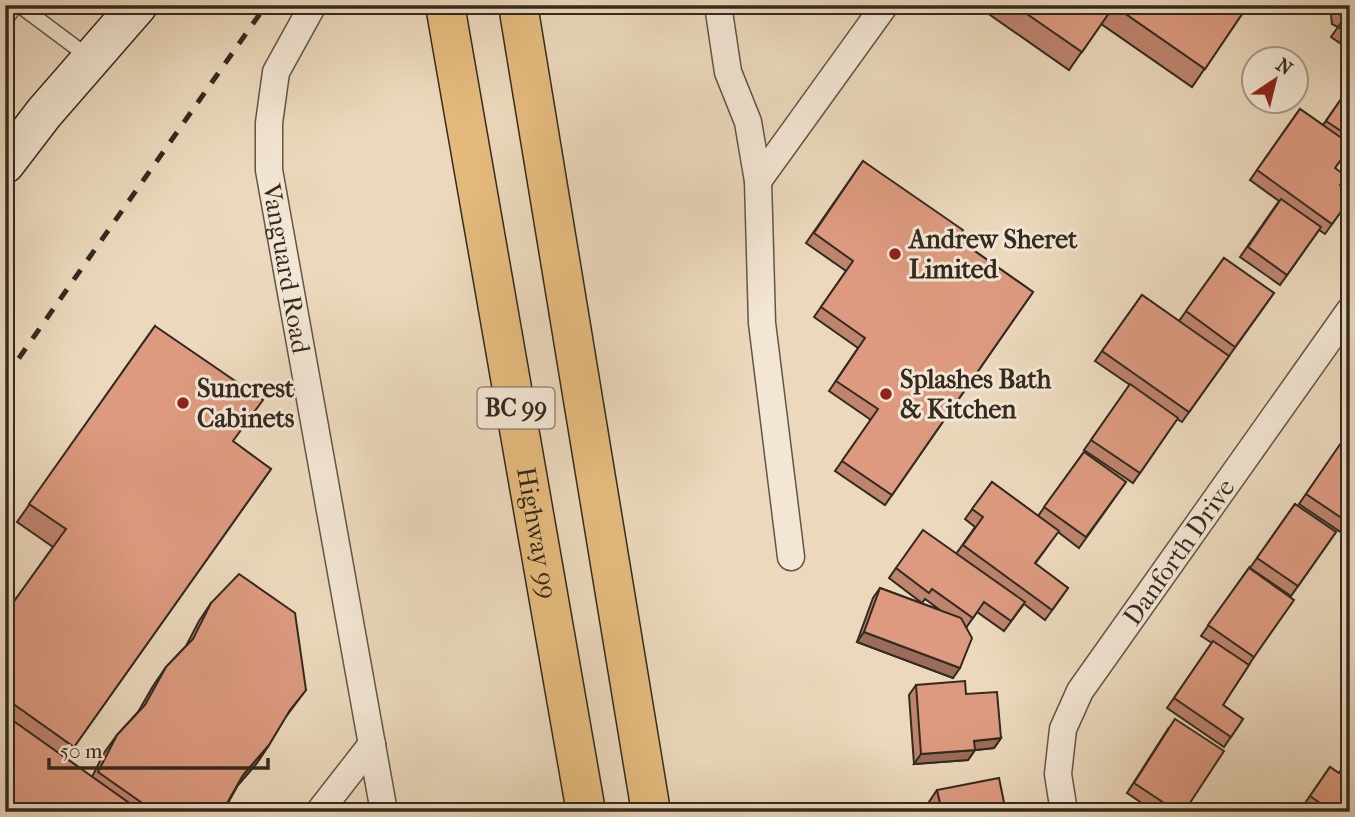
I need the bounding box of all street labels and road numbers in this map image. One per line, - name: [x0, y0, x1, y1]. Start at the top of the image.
- street label: Vanguard Road: [256, 180, 317, 357]
- road number: BC 99: [477, 388, 554, 428]
- street label: Highway 99: [510, 465, 564, 602]
- street label: Danforth Drive: [1117, 473, 1242, 631]

